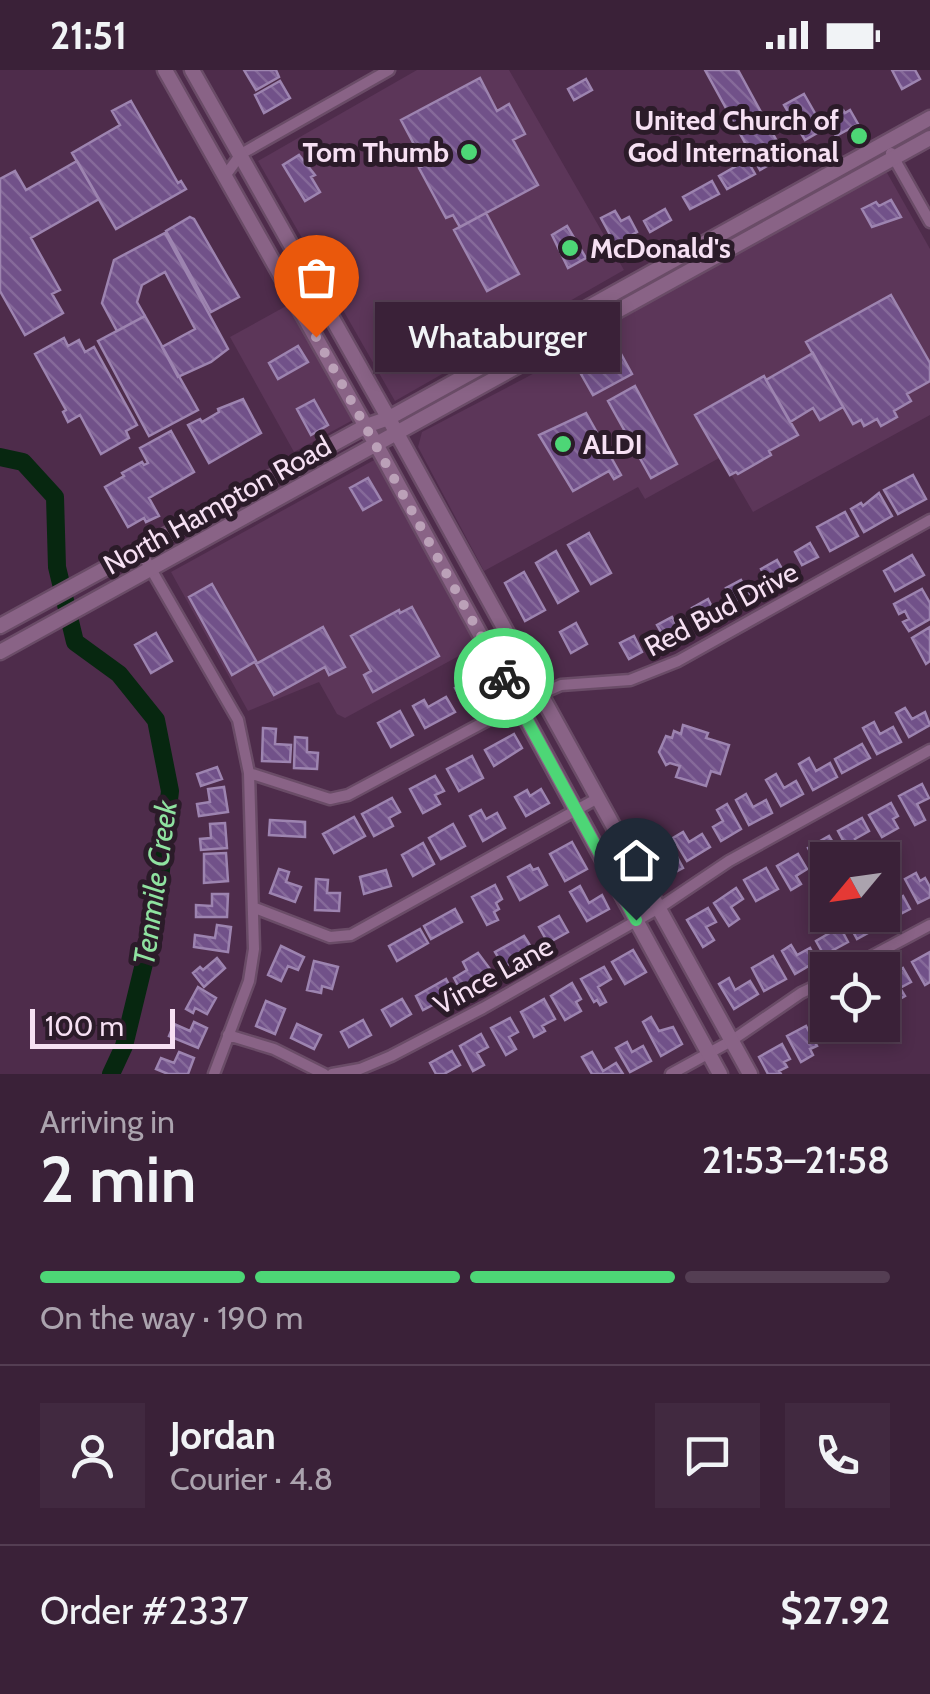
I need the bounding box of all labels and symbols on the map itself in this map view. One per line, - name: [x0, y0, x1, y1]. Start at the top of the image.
- place label: United Church of God International: [628, 103, 839, 169]
- marker: United Church of God International: [848, 125, 870, 147]
- place label: Tom Thumb: [302, 135, 449, 169]
- marker: Tom Thumb: [458, 141, 480, 163]
- place label: McDonald's: [590, 231, 731, 265]
- pin: [274, 235, 359, 338]
- marker: McDonald's: [559, 237, 581, 259]
- callout: Whataburger: [376, 302, 621, 372]
- place label: ALDI: [583, 427, 643, 461]
- street label: North Hampton Road: [97, 428, 337, 582]
- marker: ALDI: [552, 433, 574, 455]
- street label: Red Bud Drive: [639, 554, 803, 664]
- courier: [454, 628, 554, 728]
- water label: Tenmile Creek: [125, 797, 185, 968]
- pin: [594, 818, 679, 921]
- north arrow: [810, 842, 900, 932]
- street label: Vince Lane: [428, 928, 558, 1022]
- scale bar: [30, 1004, 175, 1048]

